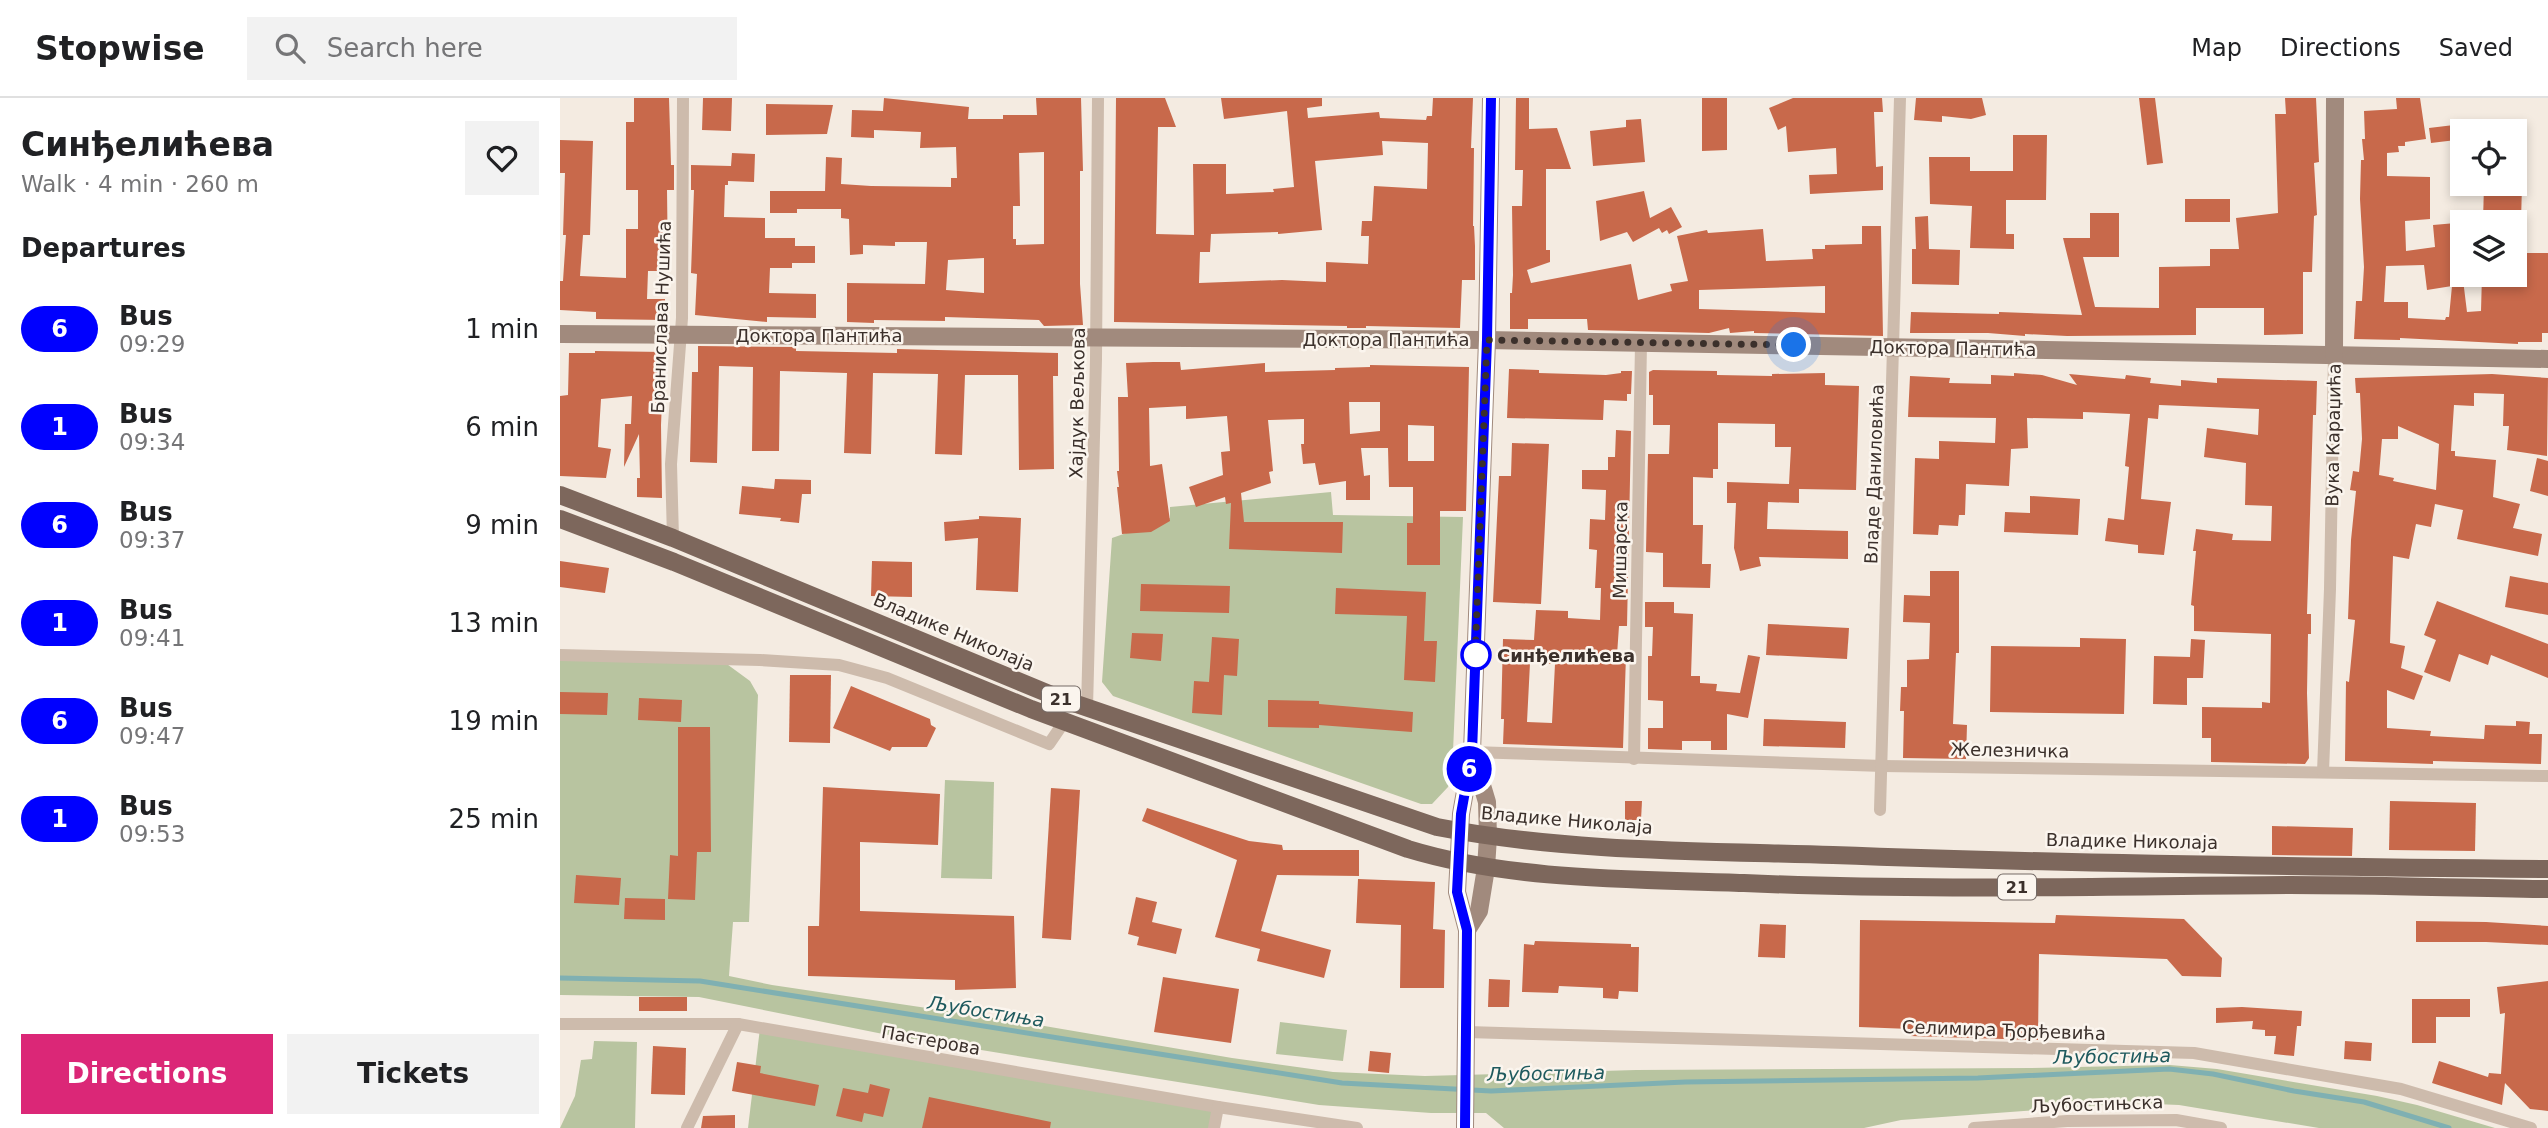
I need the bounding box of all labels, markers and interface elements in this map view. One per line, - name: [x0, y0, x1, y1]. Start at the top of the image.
- search box: [247, 17, 737, 80]
- text: Stopwise: [35, 29, 205, 68]
- icon: search: [271, 29, 309, 67]
- text: Search here: [327, 33, 483, 63]
- text: Map: [2191, 34, 2242, 62]
- text: Directions: [2280, 34, 2401, 62]
- text: Saved: [2439, 34, 2513, 62]
- map controls: [2450, 119, 2527, 287]
- button: locate: [2450, 119, 2527, 196]
- button: heart: [465, 121, 539, 195]
- text: Синђелићева: [21, 125, 274, 164]
- text: Walk · 4 min · 260 m: [21, 171, 259, 197]
- button: layers: [2450, 210, 2527, 287]
- street label: Бранислава Нушића: [647, 220, 675, 414]
- text: Departures: [21, 233, 186, 263]
- text: Bus: [119, 301, 173, 331]
- text: 1 min: [465, 314, 539, 344]
- text: 6: [51, 315, 68, 343]
- street label: Доктора Пантића: [736, 325, 902, 346]
- street label: Хајдук Вељкова: [1065, 327, 1089, 479]
- your location: [1776, 327, 1811, 362]
- street label: Доктора Пантића: [1303, 329, 1469, 350]
- text: 09:29: [119, 331, 185, 357]
- street label: Доктора Пантића: [1869, 336, 2037, 360]
- street label: Вука Караџића: [2321, 363, 2345, 507]
- street label: Владе Даниловића: [1860, 384, 1888, 564]
- text: Bus: [119, 399, 173, 429]
- text: 6 min: [465, 412, 539, 442]
- text: 1: [51, 413, 68, 441]
- text: 09:34: [119, 429, 185, 455]
- text: Bus: [119, 497, 173, 527]
- street label: Мишарска: [1609, 501, 1631, 599]
- text: 9 min: [465, 510, 539, 540]
- text: 6: [51, 511, 68, 539]
- text: 09:37: [119, 527, 185, 553]
- street label: Владике Николаја: [871, 589, 1037, 675]
- text: Bus: [119, 595, 173, 625]
- text: 13 min: [449, 608, 539, 638]
- text: 1: [51, 609, 68, 637]
- text: 09:41: [119, 625, 185, 651]
- marker: Синђелићева: [1461, 640, 1491, 670]
- place label: Синђелићева: [1497, 645, 1635, 666]
- road number: 21: [1042, 686, 1080, 712]
- text: Bus: [119, 693, 173, 723]
- text: 19 min: [449, 706, 539, 736]
- text: 6: [51, 707, 68, 735]
- text: 09:47: [119, 723, 185, 749]
- street label: Железничка: [1951, 738, 2069, 762]
- line badge: 6: [1446, 746, 1492, 792]
- text: 6: [1461, 755, 1477, 783]
- text: Bus: [119, 791, 173, 821]
- street label: Владике Николаја: [1480, 802, 1654, 838]
- text: 25 min: [449, 804, 539, 834]
- text: 1: [51, 805, 68, 833]
- text: 09:53: [119, 821, 185, 847]
- street label: Владике Николаја: [2046, 829, 2218, 853]
- road number: 21: [1998, 874, 2036, 900]
- water label: Љубостиња: [925, 991, 1046, 1031]
- street label: Селимира Ђорђевића: [1902, 1016, 2106, 1044]
- street label: Пастерова: [880, 1021, 982, 1059]
- button: Directions: [21, 1034, 273, 1114]
- button: Tickets: [287, 1034, 539, 1114]
- water label: Љубостиња: [2052, 1044, 2171, 1068]
- water label: Љубостиња: [1486, 1061, 1605, 1085]
- street label: Љубостињска: [2030, 1091, 2164, 1117]

